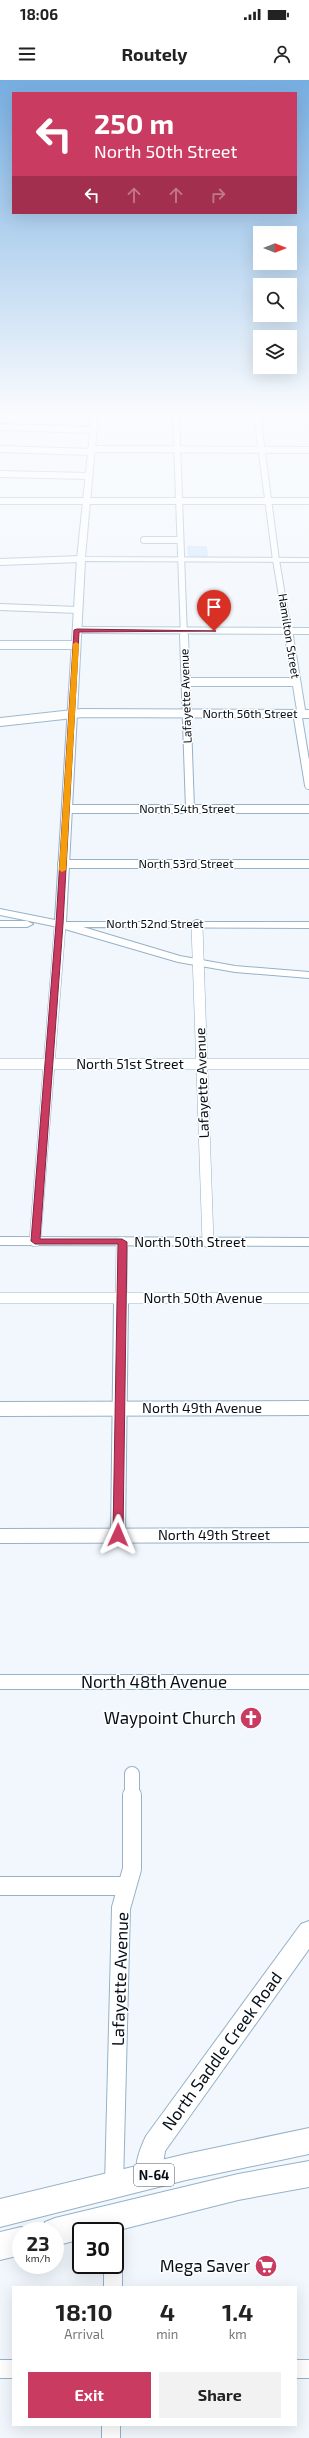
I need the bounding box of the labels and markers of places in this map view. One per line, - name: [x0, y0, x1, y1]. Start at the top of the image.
- pin: [197, 590, 231, 631]
- church icon: Waypoint Church: [238, 1705, 264, 1731]
- place label: Waypoint Church: [104, 1707, 236, 1728]
- supermarket icon: Mega Saver: [253, 2253, 279, 2279]
- place label: Mega Saver: [160, 2255, 250, 2276]

